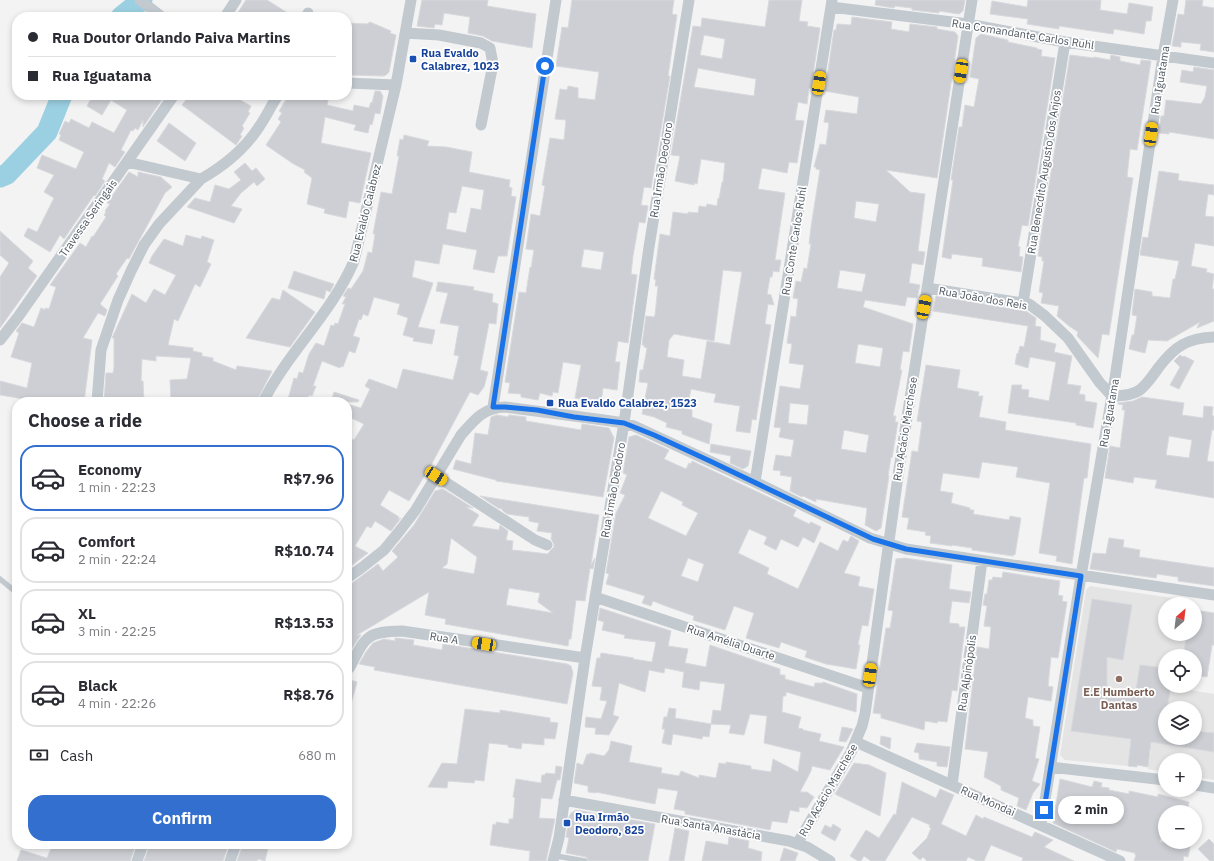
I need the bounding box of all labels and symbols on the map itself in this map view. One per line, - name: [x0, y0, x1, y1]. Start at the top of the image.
- street label: Rua Comandante Carlos Ruhl: [951, 16, 1095, 52]
- street label: Rua Iguatama: [1148, 45, 1172, 115]
- place label: Rua Evaldo Calabrez, 1023: [421, 46, 499, 73]
- marker: Rua Evaldo Calabrez, 1023: [408, 54, 418, 64]
- route start: [536, 57, 554, 75]
- car: [953, 58, 969, 84]
- car: [811, 70, 827, 96]
- street label: Rua Benecdito Augusto dos Anjos: [1024, 89, 1064, 255]
- street label: Rua Irmão Deodoro: [647, 121, 675, 219]
- car: [1143, 121, 1159, 147]
- street label: Rua Evaldo Calabrez: [346, 163, 384, 263]
- street label: Travessa Seringais: [56, 177, 120, 259]
- street label: Rua Conte Carlos Ruhl: [778, 186, 810, 296]
- street label: Rua João dos Reis: [938, 283, 1028, 313]
- car: [916, 294, 932, 320]
- street label: Rua Acácio Marchese: [890, 376, 920, 482]
- street label: Rua Iguatama: [1096, 378, 1122, 448]
- place label: Rua Evaldo Calabrez, 1523: [558, 396, 697, 410]
- marker: Rua Evaldo Calabrez, 1523: [545, 398, 555, 408]
- street label: Rua Irmão Deodoro: [598, 441, 628, 539]
- car: [423, 464, 449, 488]
- north arrow: [1158, 597, 1202, 641]
- street label: Rua Amélia Duarte: [685, 621, 777, 663]
- street label: Rua A: [429, 629, 459, 647]
- street label: Rua Alpinópolis: [955, 634, 979, 712]
- car: [471, 636, 497, 652]
- car: [862, 662, 878, 688]
- marker: E.E Humberto Dantas: [1114, 674, 1124, 684]
- place label: E.E Humberto Dantas: [1083, 685, 1155, 712]
- street label: Rua Acácio Marchese: [796, 741, 860, 839]
- street label: Rua Mondai: [959, 783, 1017, 819]
- callout: 2 min: [1058, 796, 1124, 824]
- route end: [1035, 801, 1053, 819]
- place label: Rua Irmão Deodoro, 825: [575, 810, 645, 837]
- street label: Rua Santa Anastácia: [660, 811, 762, 843]
- marker: Rua Irmão Deodoro, 825: [562, 818, 572, 828]

